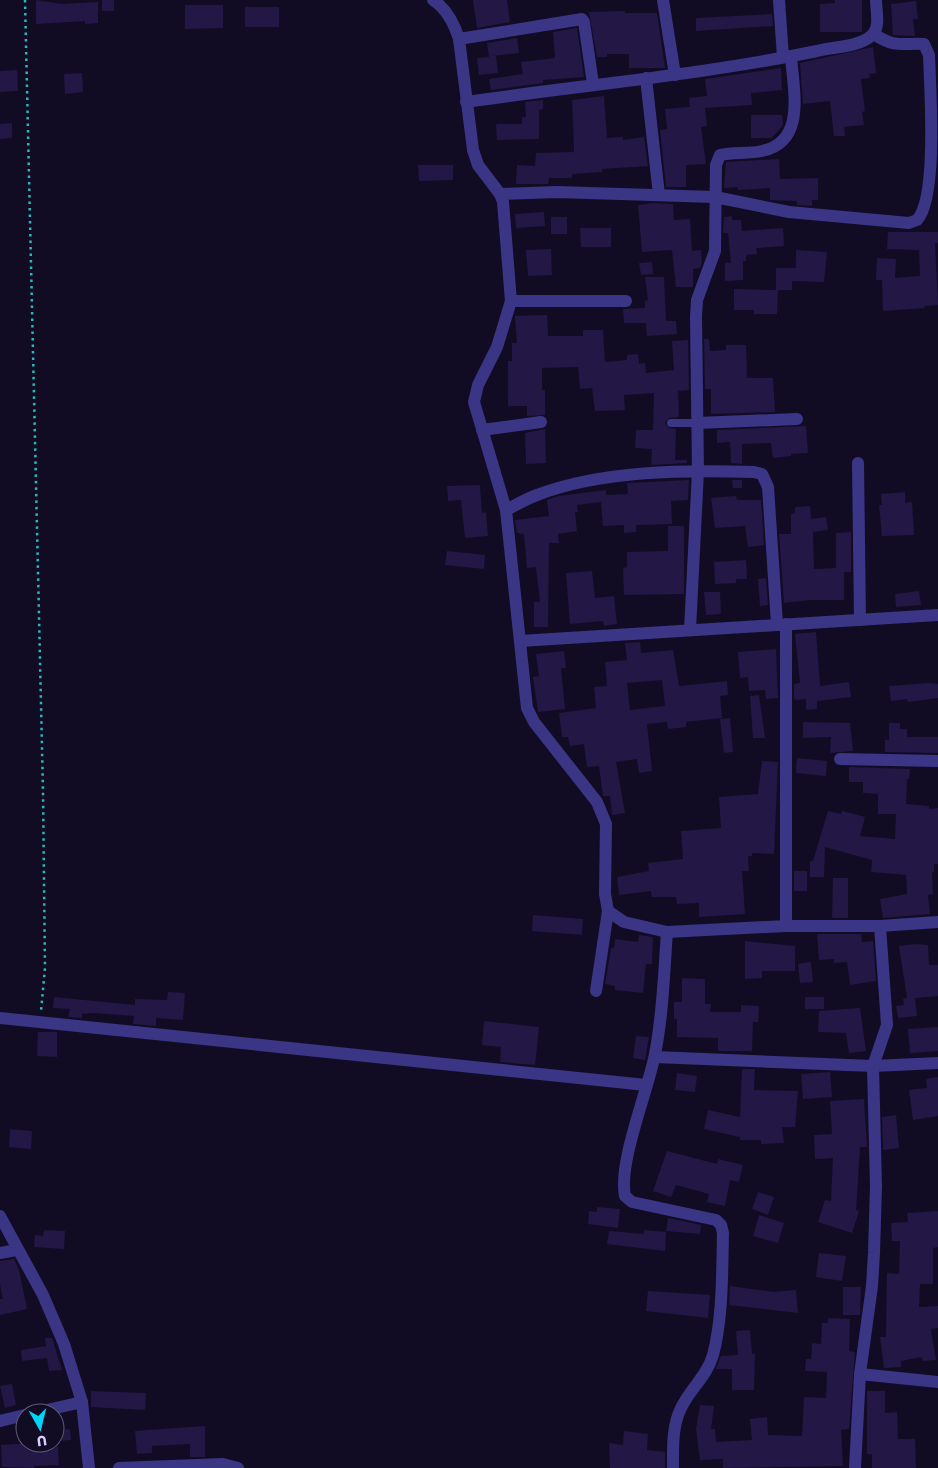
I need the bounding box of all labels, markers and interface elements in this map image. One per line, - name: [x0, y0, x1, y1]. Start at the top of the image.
- north arrow: [15, 1403, 65, 1453]
- text: U: [35, 1430, 48, 1451]

